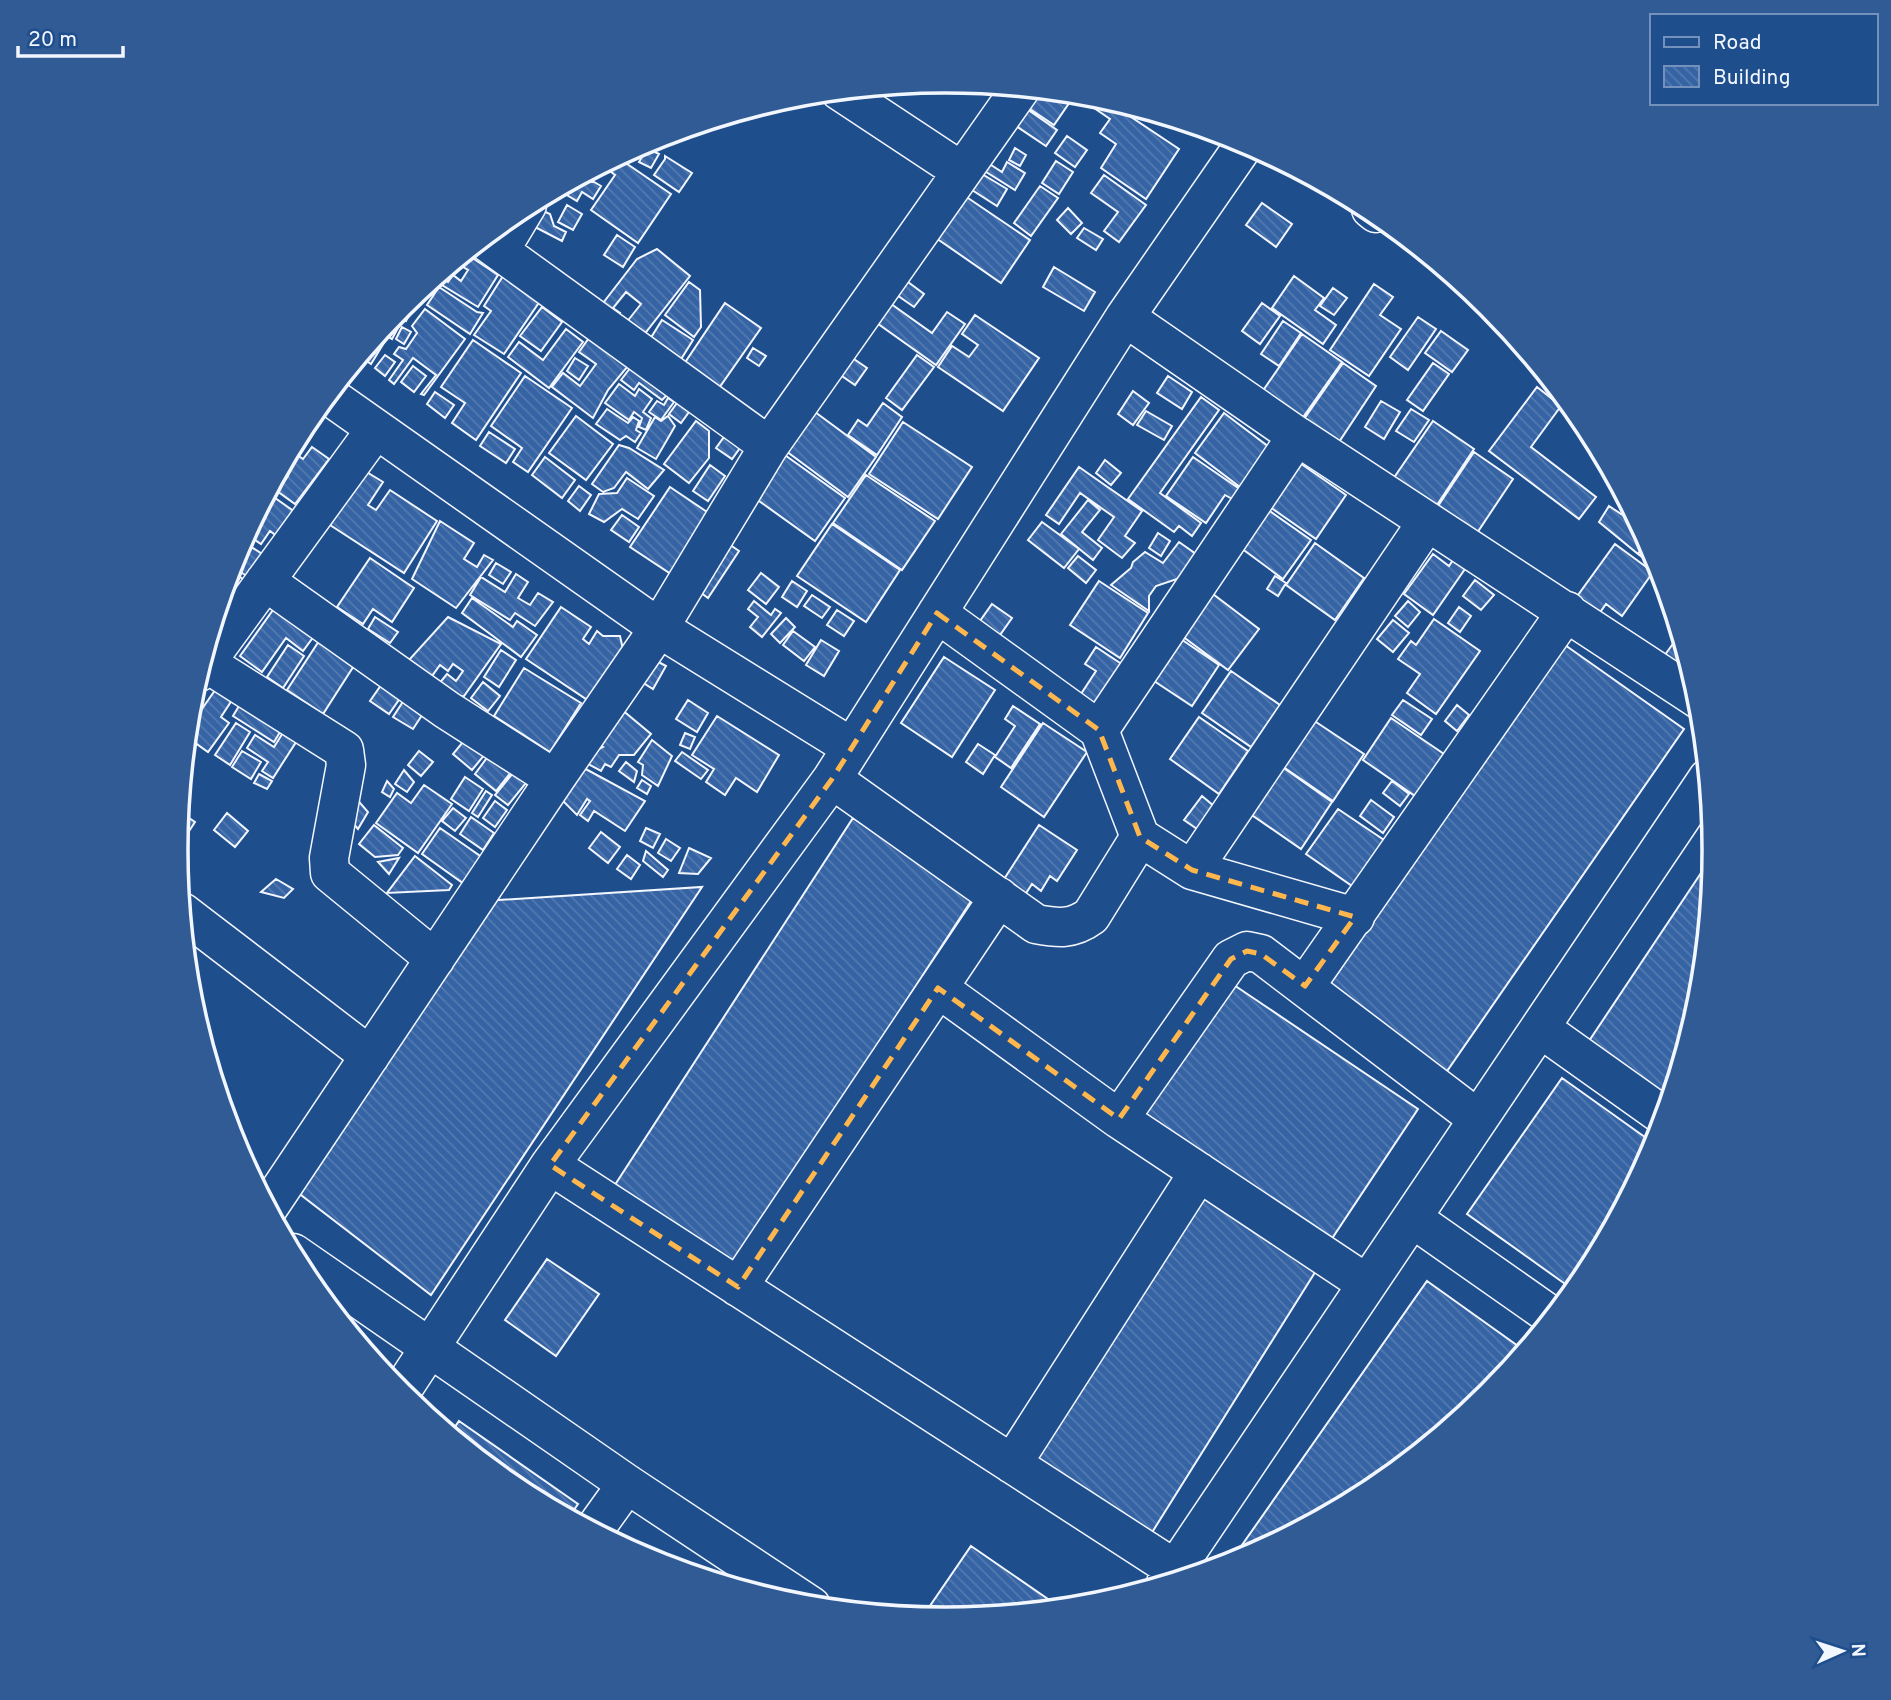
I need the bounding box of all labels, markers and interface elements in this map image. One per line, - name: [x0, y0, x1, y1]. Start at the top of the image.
- scale bar: [18, 14, 122, 58]
- legend: [1650, 14, 1877, 105]
- text: 20 m: [28, 27, 77, 54]
- text: Road: [1713, 30, 1762, 57]
- text: Building: [1713, 65, 1791, 92]
- north arrow: [1807, 1616, 1877, 1686]
- text: N: [1845, 1643, 1869, 1658]

